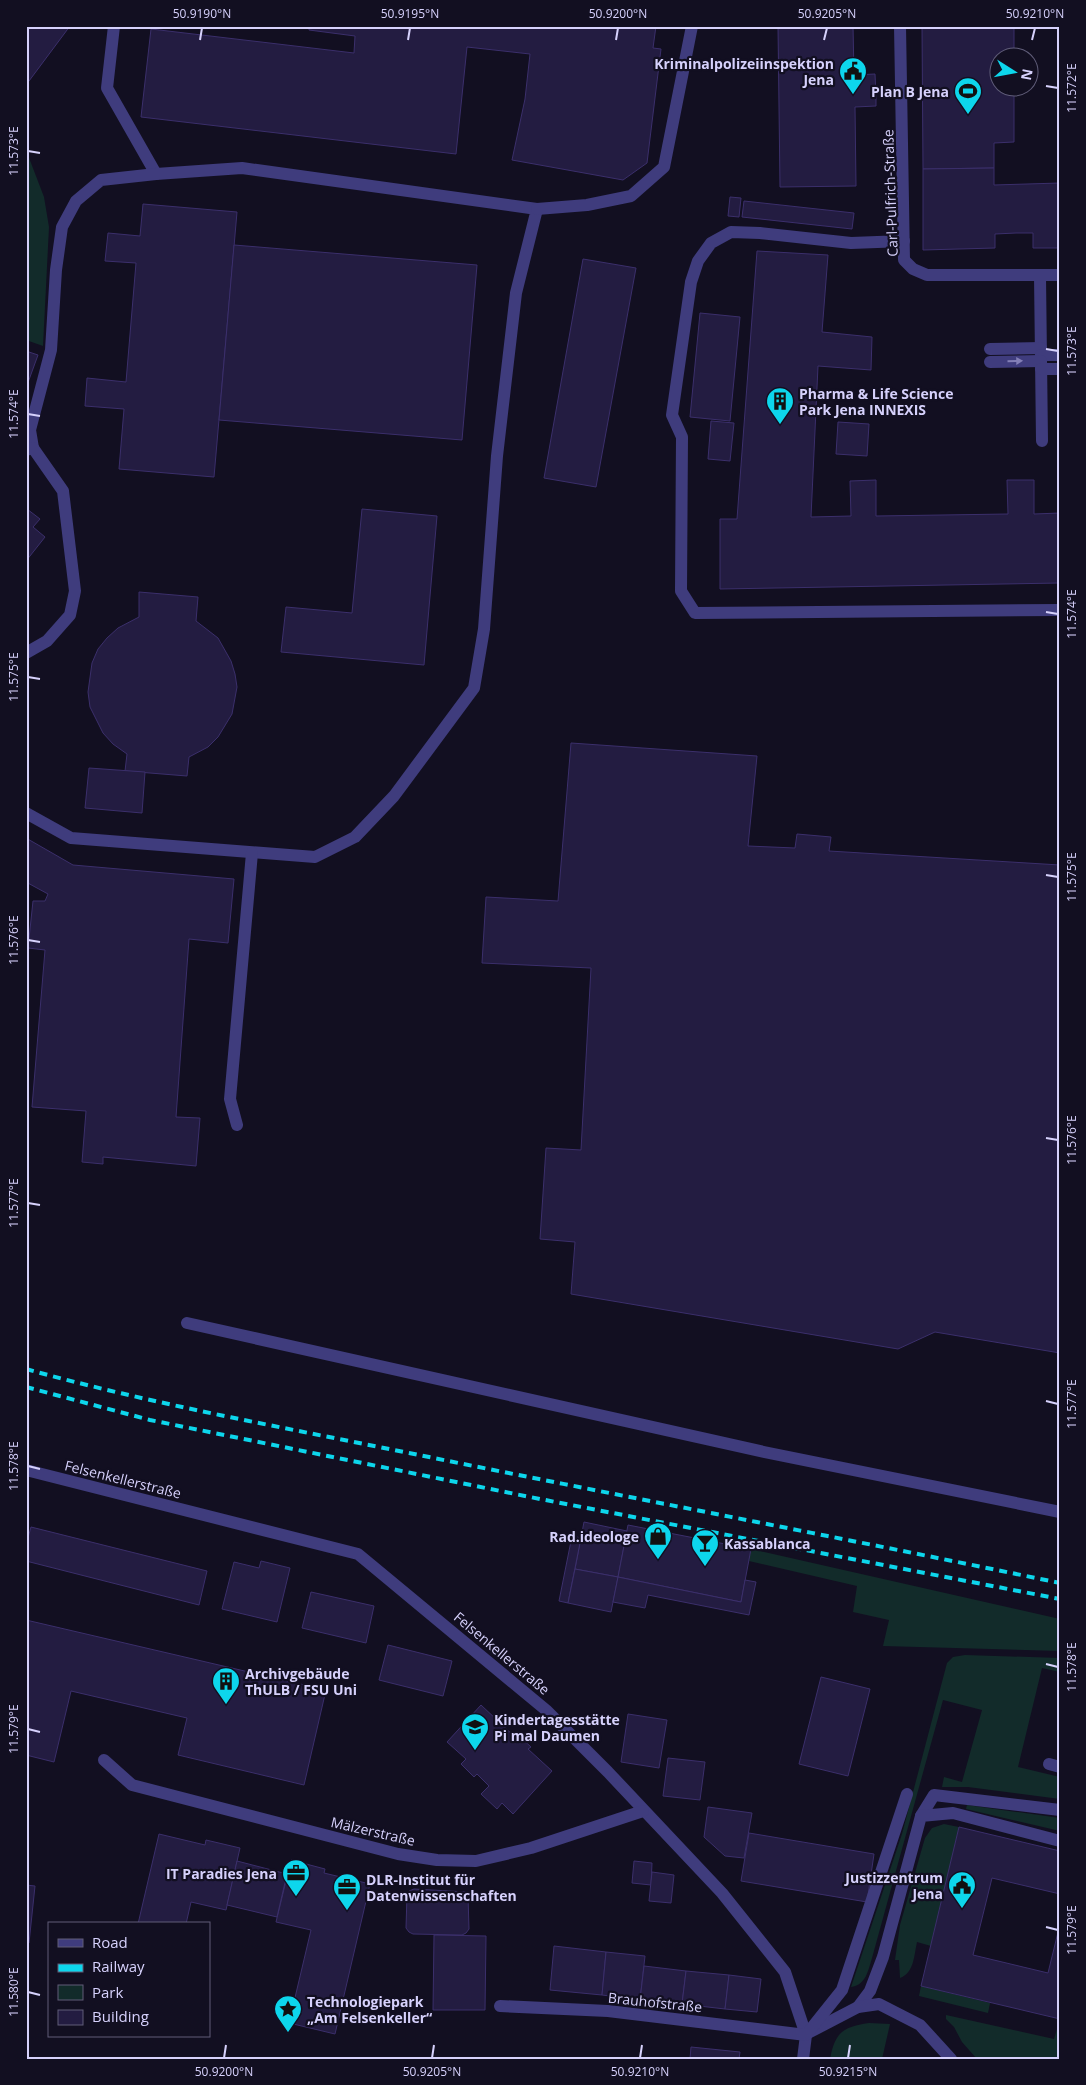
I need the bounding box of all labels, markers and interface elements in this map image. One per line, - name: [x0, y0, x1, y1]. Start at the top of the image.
- text: 50.9190°N: [173, 5, 231, 22]
- text: 50.9195°N: [381, 5, 439, 22]
- text: 50.9200°N: [589, 5, 647, 22]
- text: 50.9205°N: [798, 5, 856, 22]
- text: 50.9210°N: [1006, 5, 1064, 22]
- north arrow: [988, 48, 1038, 98]
- place label: Kriminalpolizeiinspektion Jena: [654, 54, 834, 89]
- public building icon: Kriminalpolizeiinspektion Jena: [838, 56, 868, 95]
- text: 11.572°E: [1063, 63, 1080, 113]
- text: N: [1017, 67, 1038, 82]
- sports icon: Plan B Jena: [953, 76, 983, 115]
- place label: Plan B Jena: [871, 82, 949, 101]
- text: 11.573°E: [5, 126, 22, 176]
- street label: Carl-Pulfrich-Straße: [878, 129, 902, 257]
- text: 11.573°E: [1063, 326, 1080, 376]
- one-way arrow: [1008, 357, 1024, 365]
- place label: Pharma & Life Science Park Jena INNEXIS: [799, 384, 953, 419]
- building icon: Pharma & Life Science Park Jena INNEXIS: [765, 386, 795, 425]
- text: 11.574°E: [5, 389, 22, 439]
- text: 11.574°E: [1063, 589, 1080, 639]
- text: 11.575°E: [5, 652, 22, 702]
- text: 11.575°E: [1063, 852, 1080, 902]
- text: 11.576°E: [5, 915, 22, 965]
- text: 11.576°E: [1063, 1115, 1080, 1165]
- text: 11.577°E: [5, 1178, 22, 1228]
- text: 11.577°E: [1063, 1379, 1080, 1429]
- text: 11.578°E: [5, 1441, 22, 1491]
- street label: Felsenkellerstraße: [63, 1455, 183, 1503]
- shop icon: Rad.ideologe: [643, 1521, 673, 1560]
- place label: Rad.ideologe: [549, 1527, 639, 1546]
- bar icon: Kassablanca: [690, 1528, 720, 1567]
- place label: Kassablanca: [724, 1534, 811, 1553]
- street label: Felsenkellerstraße: [450, 1607, 554, 1699]
- text: 11.578°E: [1063, 1642, 1080, 1692]
- place label: Archivgebäude ThULB / FSU Uni: [245, 1664, 357, 1699]
- building icon: Archivgebäude ThULB / FSU Uni: [211, 1666, 241, 1705]
- text: 11.579°E: [5, 1704, 22, 1754]
- place label: Kindertagesstätte Pi mal Daumen: [494, 1710, 620, 1745]
- school or university icon: Kindertagesstätte Pi mal Daumen: [460, 1712, 490, 1751]
- street label: Mälzerstraße: [329, 1812, 417, 1850]
- office icon: IT Paradies Jena: [281, 1858, 311, 1897]
- place label: IT Paradies Jena: [166, 1864, 277, 1883]
- place label: Justizzentrum Jena: [843, 1868, 943, 1903]
- place label: DLR-Institut für Datenwissenschaften: [366, 1870, 517, 1905]
- public building icon: Justizzentrum Jena: [947, 1870, 977, 1909]
- office icon: DLR-Institut für Datenwissenschaften: [332, 1872, 362, 1911]
- text: 11.579°E: [1063, 1905, 1080, 1955]
- legend: [48, 1922, 210, 2038]
- text: Road: [92, 1932, 128, 1952]
- text: Railway: [92, 1956, 145, 1976]
- text: 11.580°E: [5, 1967, 22, 2017]
- text: Park: [92, 1982, 123, 2002]
- street label: Brauhofstraße: [607, 1988, 703, 2016]
- place label: Technologiepark „Am Felsenkeller“: [307, 1992, 433, 2027]
- place icon: Technologiepark „Am Felsenkeller“: [273, 1994, 303, 2033]
- text: Building: [92, 2006, 149, 2026]
- text: 50.9200°N: [195, 2063, 253, 2080]
- text: 50.9205°N: [403, 2063, 461, 2080]
- text: 50.9210°N: [611, 2063, 669, 2080]
- text: 50.9215°N: [819, 2063, 877, 2080]

